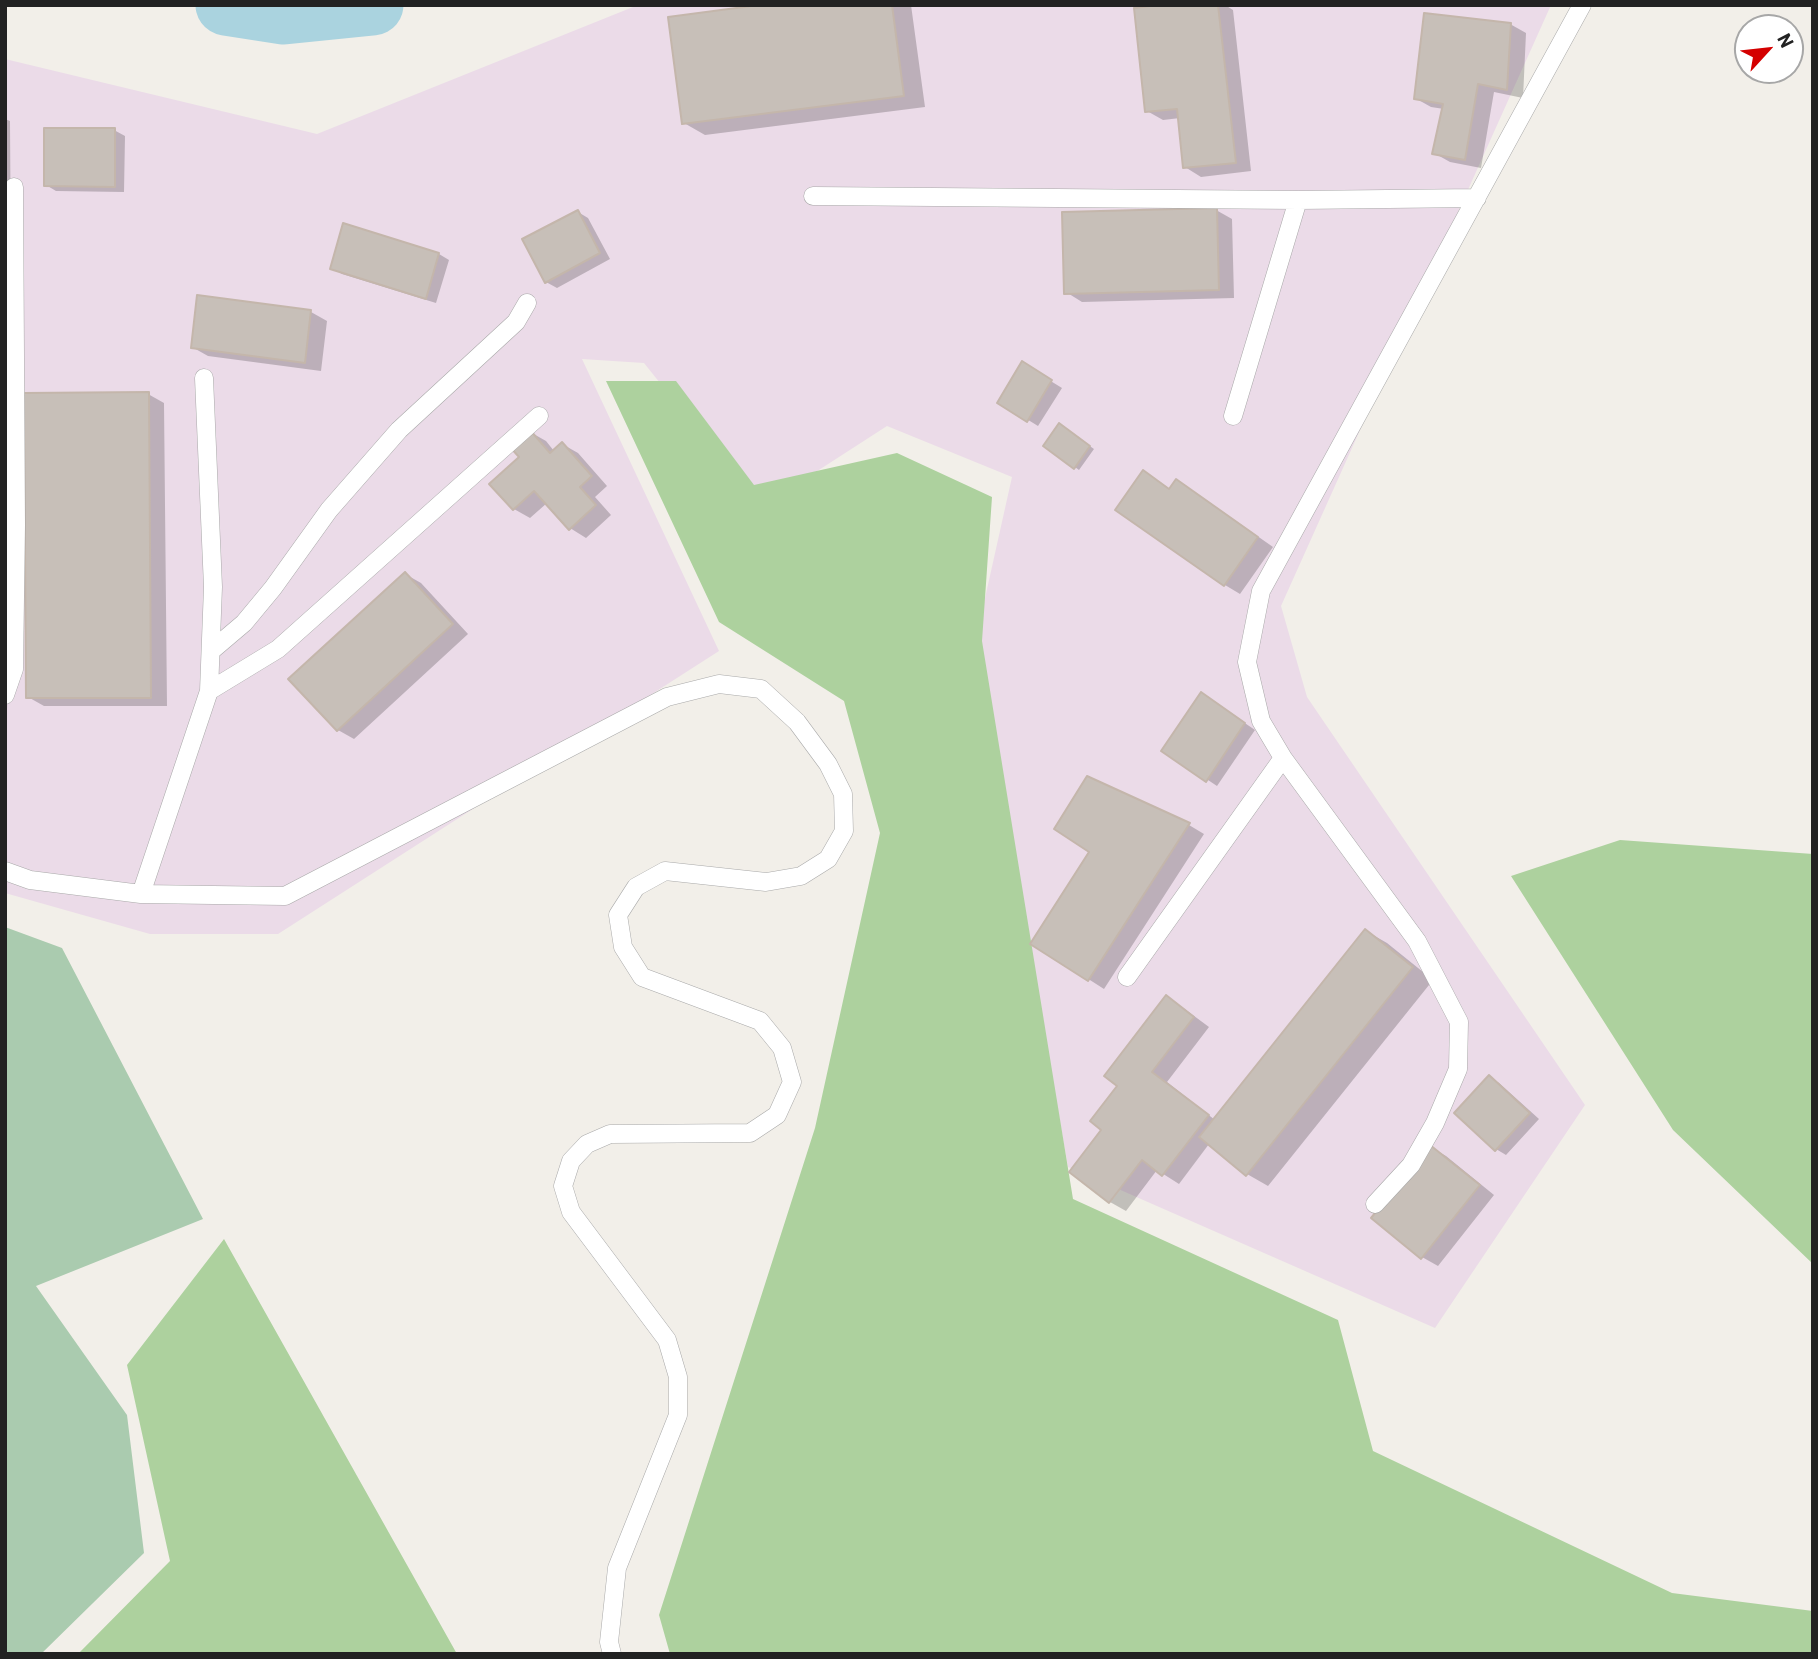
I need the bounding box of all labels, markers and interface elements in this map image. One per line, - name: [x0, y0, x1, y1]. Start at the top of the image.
- north arrow: [1734, 14, 1804, 84]
- text: N: [1773, 29, 1799, 51]

